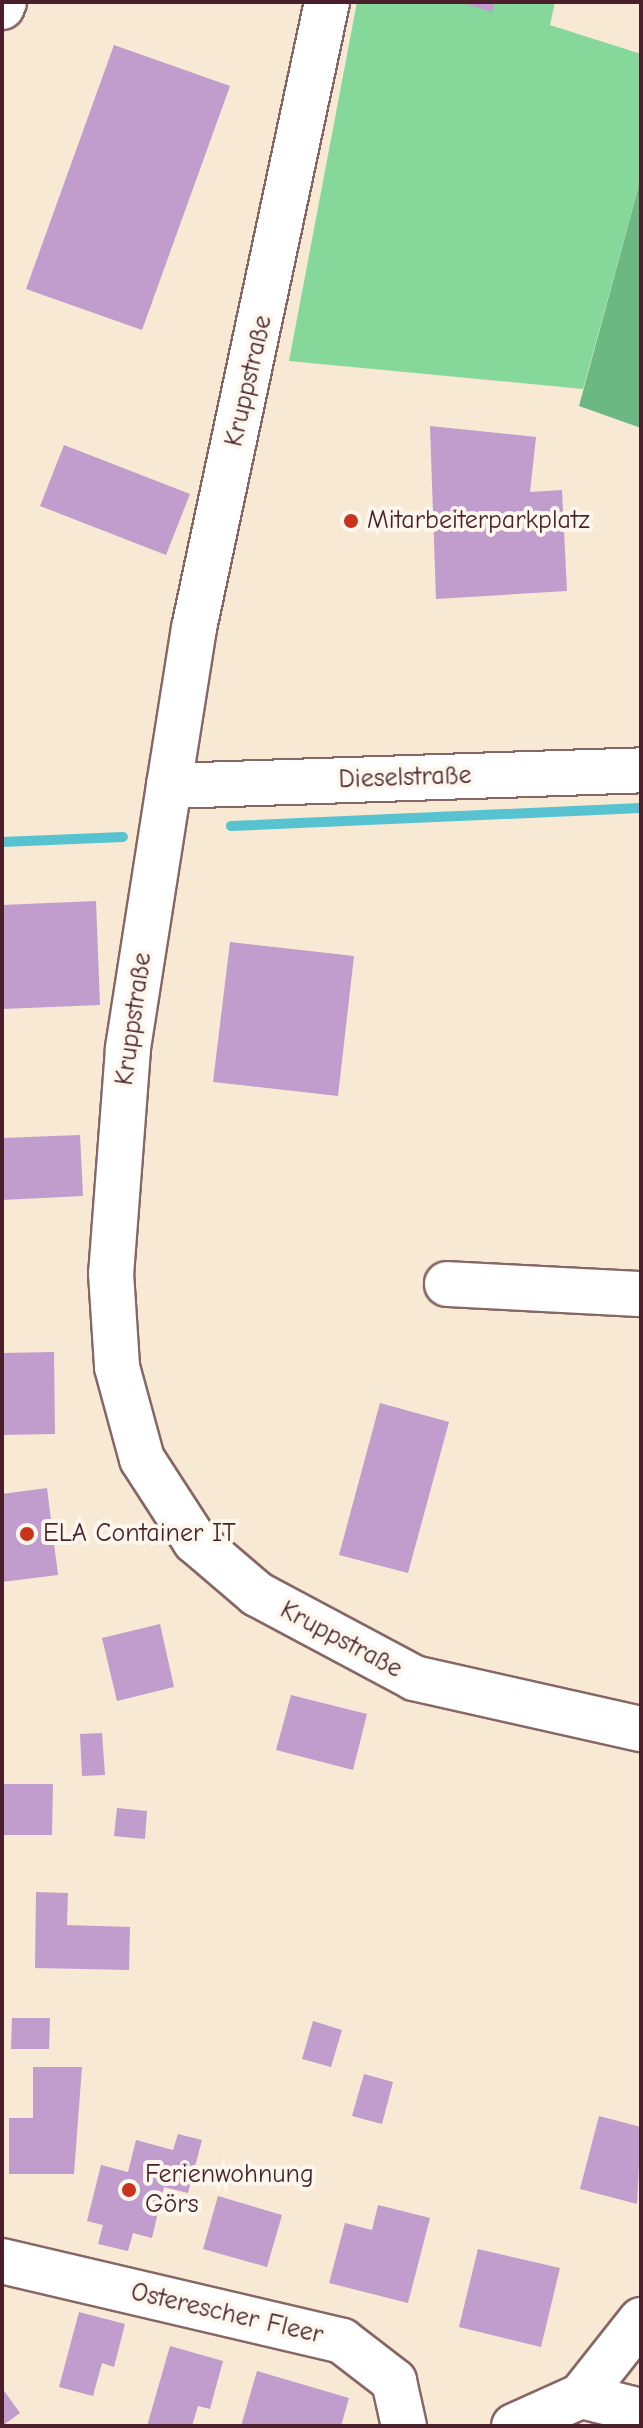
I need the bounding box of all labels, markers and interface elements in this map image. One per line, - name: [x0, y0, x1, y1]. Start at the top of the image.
- street label: Kruppstraße: [219, 312, 279, 450]
- place label: Mitarbeiterparkplatz: [367, 505, 590, 537]
- marker: Mitarbeiterparkplatz: [342, 512, 360, 530]
- street label: Dieselstraße: [338, 760, 472, 796]
- street label: Kruppstraße: [109, 951, 159, 1087]
- place label: ELA Container IT: [43, 1518, 236, 1550]
- marker: ELA Container IT: [18, 1525, 36, 1543]
- street label: Kruppstraße: [275, 1595, 407, 1685]
- place label: Ferienwohnung Görs: [145, 2159, 314, 2220]
- marker: Ferienwohnung Görs: [120, 2181, 138, 2199]
- street label: Osterescher Fleer: [128, 2277, 326, 2351]

